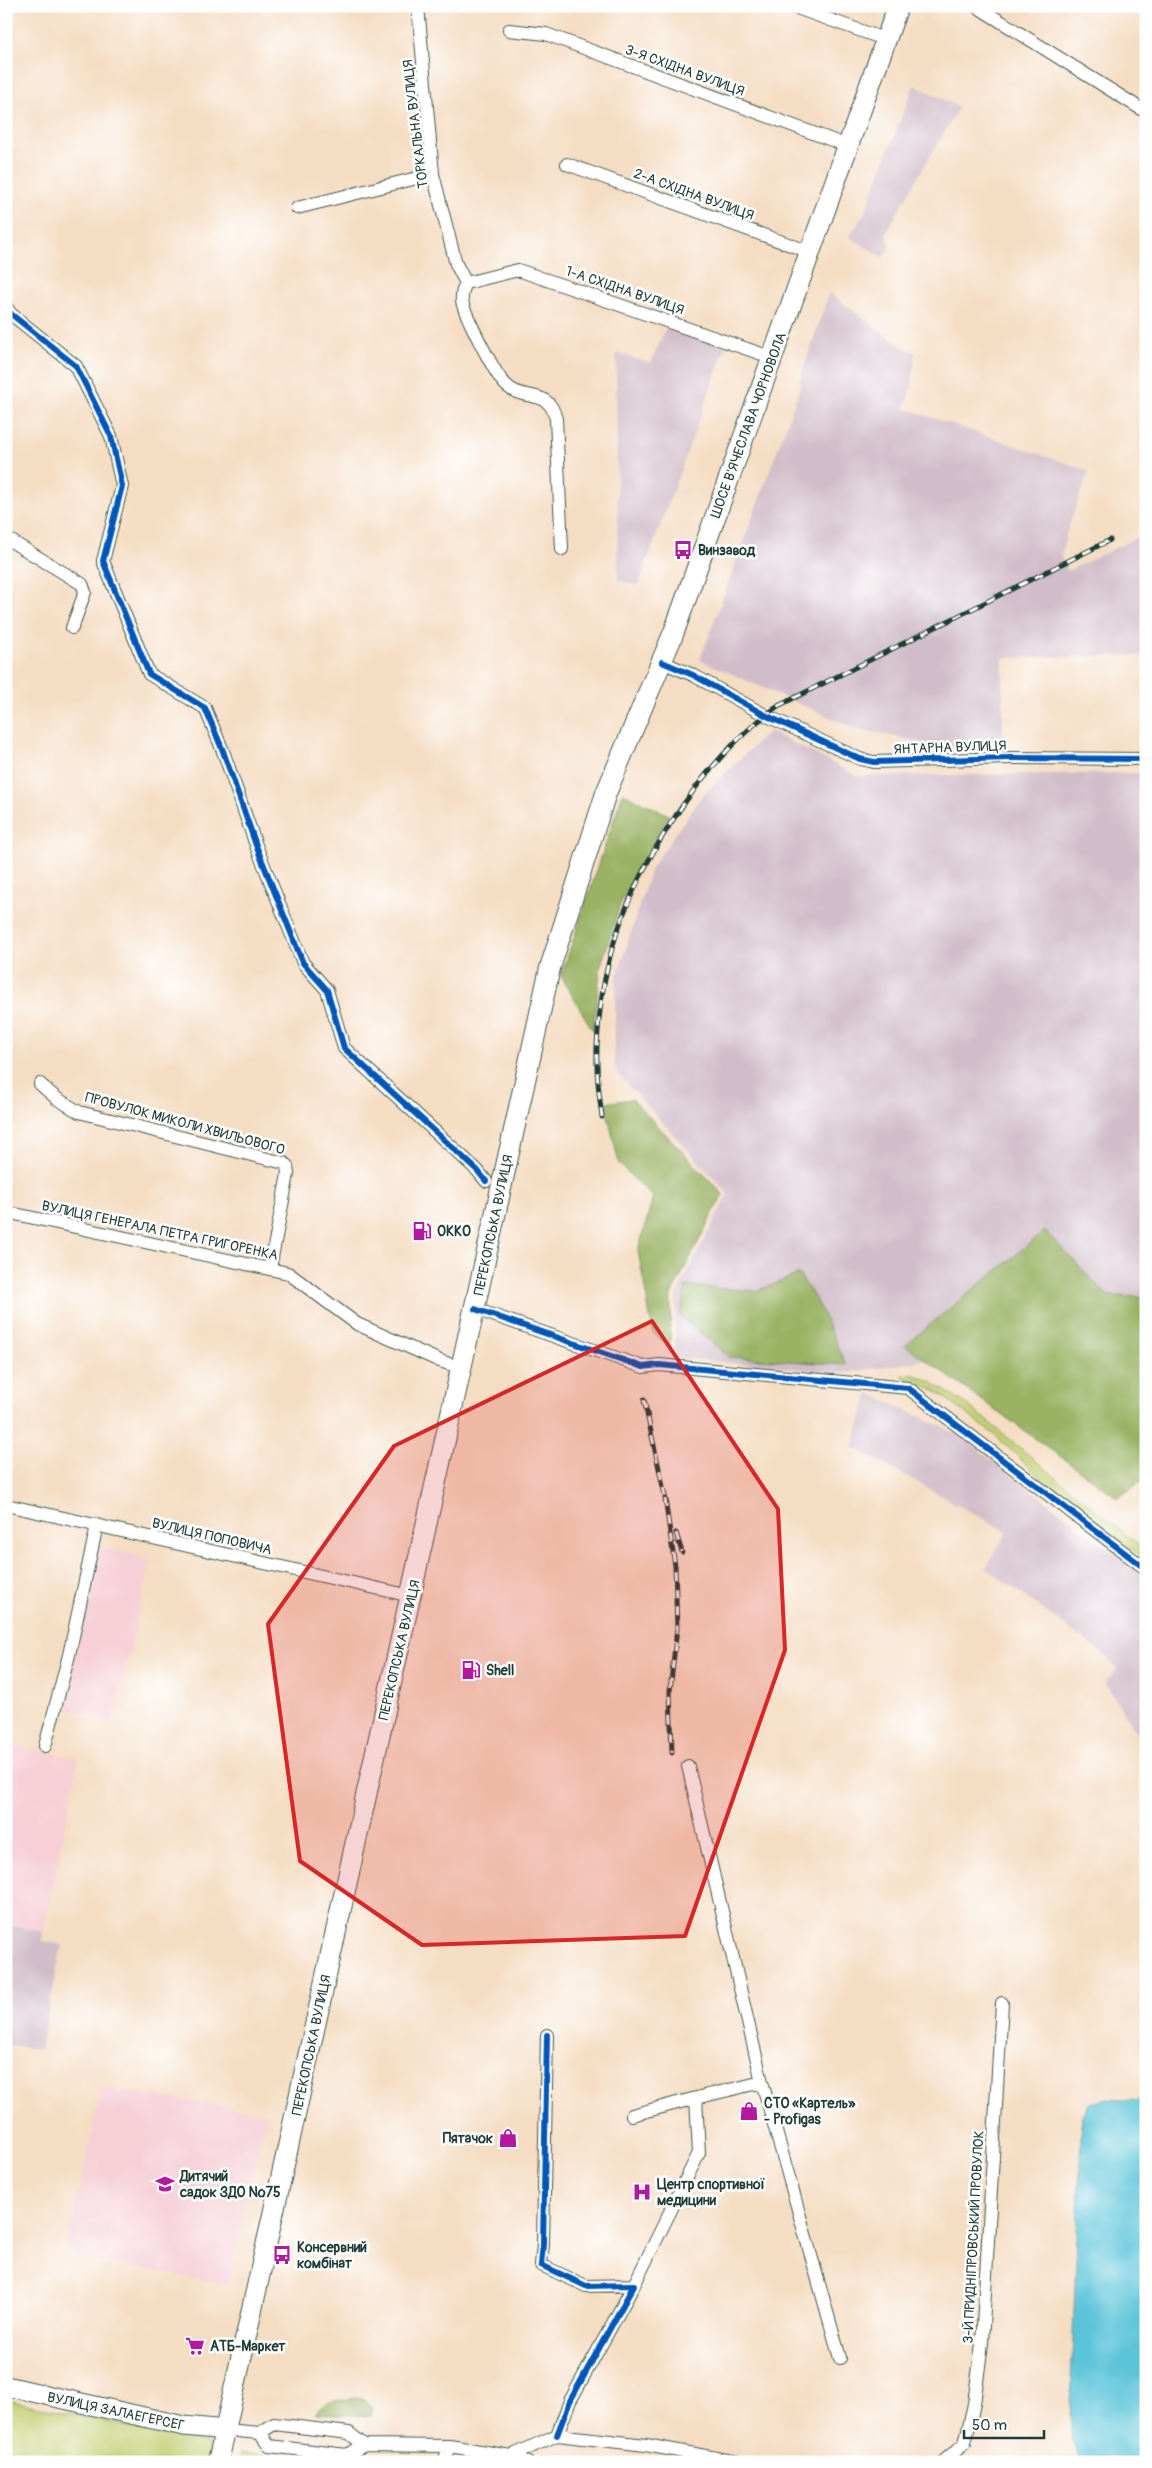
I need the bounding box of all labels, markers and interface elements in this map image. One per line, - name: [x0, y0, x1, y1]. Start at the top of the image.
- street label: 3-Я СХІДНА ВУЛИЦЯ: [623, 41, 747, 100]
- street label: ТОРКАЛЬНА ВУЛИЦЯ: [399, 59, 432, 189]
- street label: 2-А СХІДНА ВУЛИЦЯ: [631, 165, 756, 224]
- street label: 1-А СХІДНА ВУЛИЦЯ: [563, 262, 686, 319]
- street label: ШОСЕ В'ЯЧЕСЛАВА ЧОРНОВОЛА: [707, 330, 790, 520]
- bus stop icon: Винзавод: [672, 539, 694, 561]
- place label: Винзавод: [698, 542, 756, 559]
- street label: ЯНТАРНА ВУЛИЦЯ: [893, 737, 1007, 758]
- street label: ПРОВУЛОК МИКОЛИ ХВИЛЬОВОГО: [83, 1089, 287, 1158]
- street label: ПЕРЕКОПСЬКА ВУЛИЦЯ: [470, 1153, 517, 1297]
- street label: ВУЛИЦЯ ГЕНЕРАЛА ПЕТРА ГРИГОРЕНКА: [40, 1197, 280, 1264]
- fuel station icon: ОККО: [411, 1220, 433, 1242]
- place label: ОККО: [437, 1223, 471, 1240]
- street label: ВУЛИЦЯ ПОПОВИЧА: [150, 1514, 274, 1559]
- street label: ПЕРЕКОПСЬКА ВУЛИЦЯ: [375, 1578, 424, 1722]
- fuel station icon: Shell: [460, 1659, 482, 1681]
- place label: Shell: [486, 1662, 514, 1679]
- street label: ПЕРЕКОПСЬКА ВУЛИЦЯ: [288, 1973, 335, 2117]
- place label: СТО «Картель» - Profigas: [764, 2095, 856, 2128]
- shop icon: СТО «Картель» - Profigas: [738, 2100, 760, 2122]
- shop icon: Пятачок: [497, 2127, 519, 2149]
- place label: Пятачок: [443, 2130, 493, 2147]
- street label: 3-Й ПРИДНІПРОВСЬКИЙ ПРОВУЛОК: [959, 2130, 988, 2344]
- place label: Дитячий садок ЗДО №75: [179, 2168, 281, 2201]
- school or university icon: Дитячий садок ЗДО №75: [154, 2173, 176, 2195]
- place label: Центр спортивної медицини: [657, 2176, 765, 2209]
- hospital icon: Центр спортивної медицини: [631, 2181, 653, 2203]
- place label: Консервний комбінат: [297, 2239, 367, 2272]
- bus stop icon: Консервний комбінат: [271, 2244, 293, 2266]
- supermarket icon: АТБ-Маркет: [184, 2335, 206, 2357]
- place label: АТБ-Маркет: [210, 2338, 287, 2355]
- street label: ВУЛИЦЯ ЗАЛАЕГЕРСЕГ: [46, 2389, 186, 2434]
- scale bar: [964, 2408, 1044, 2440]
- text: 50 m: [972, 2416, 1007, 2435]

